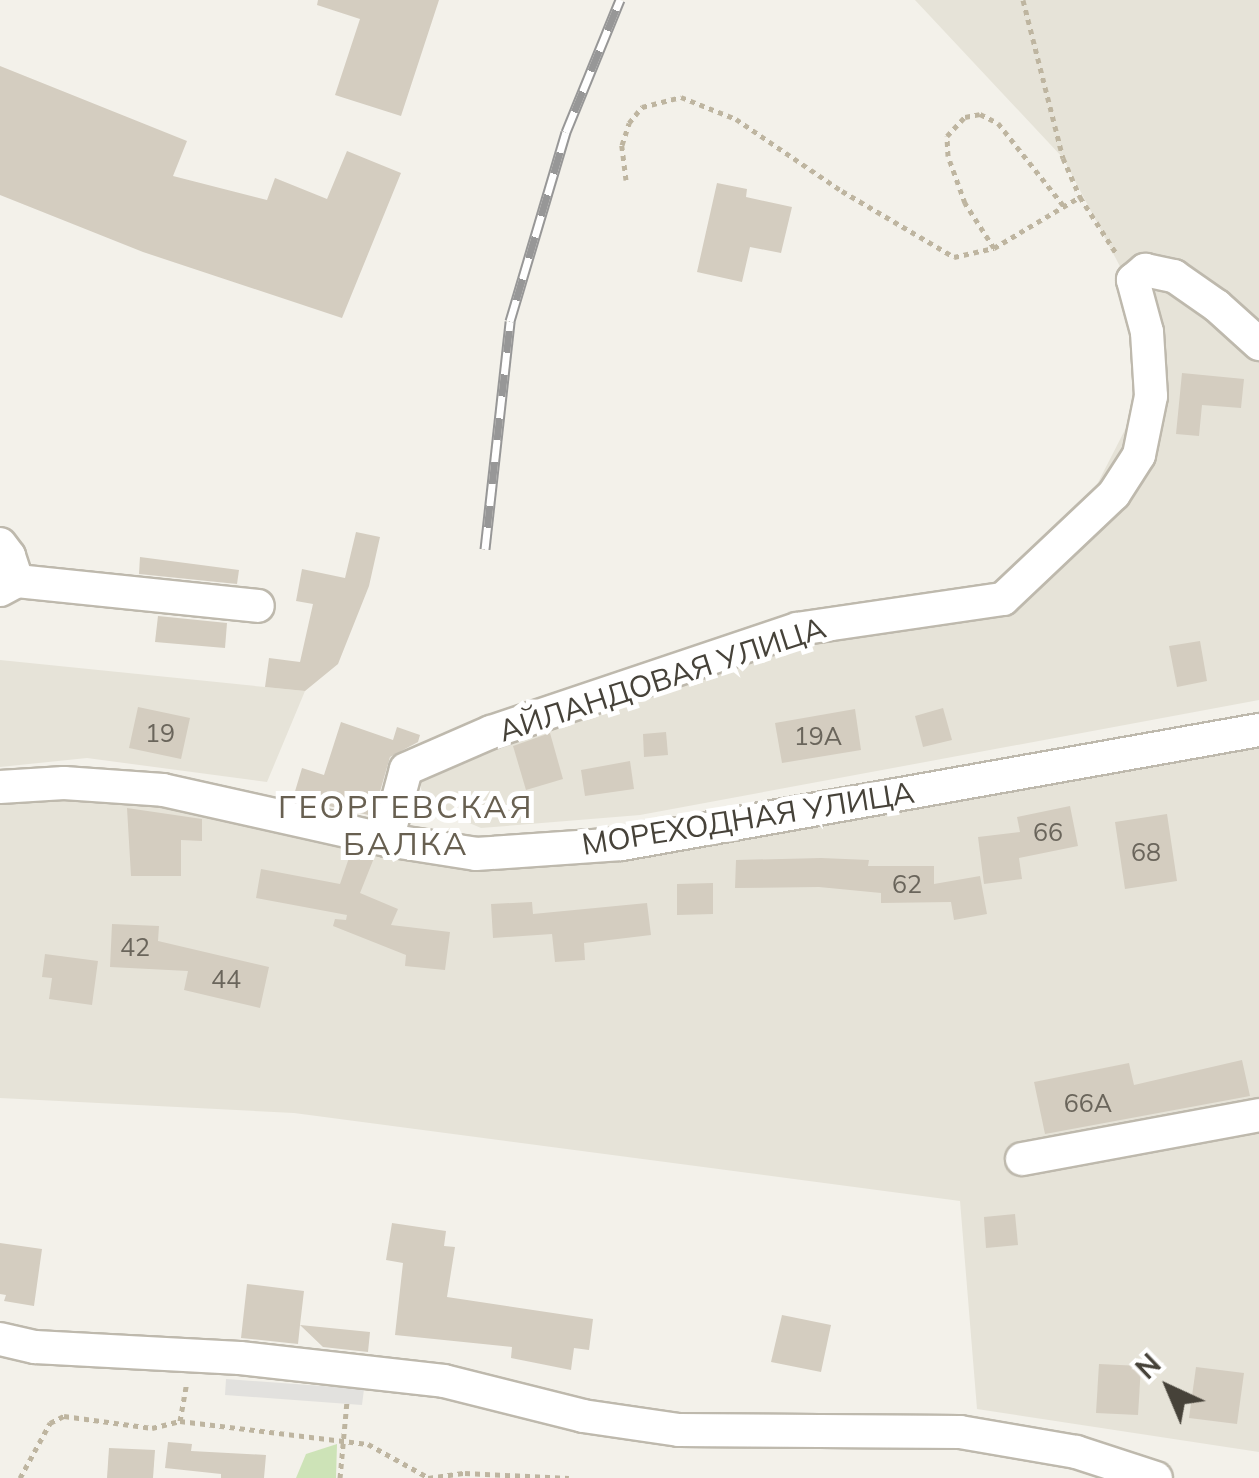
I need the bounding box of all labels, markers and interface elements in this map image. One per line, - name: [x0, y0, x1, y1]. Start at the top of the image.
- street label: АЙЛАНДОВАЯ УЛИЦА: [494, 609, 830, 749]
- house number: 19: [145, 718, 175, 748]
- house number: 19А: [794, 721, 842, 751]
- street label: МОРЕХОДНАЯ УЛИЦА: [579, 774, 917, 862]
- district label: ГЕОРГЕВСКАЯ БАЛКА: [278, 788, 534, 863]
- house number: 66: [1033, 817, 1063, 847]
- house number: 68: [1131, 837, 1161, 867]
- house number: 62: [892, 869, 922, 899]
- house number: 42: [120, 932, 150, 962]
- house number: 44: [211, 964, 241, 994]
- house number: 66А: [1064, 1088, 1112, 1118]
- north arrow: [1119, 1338, 1219, 1438]
- text: N: [1128, 1346, 1168, 1386]

